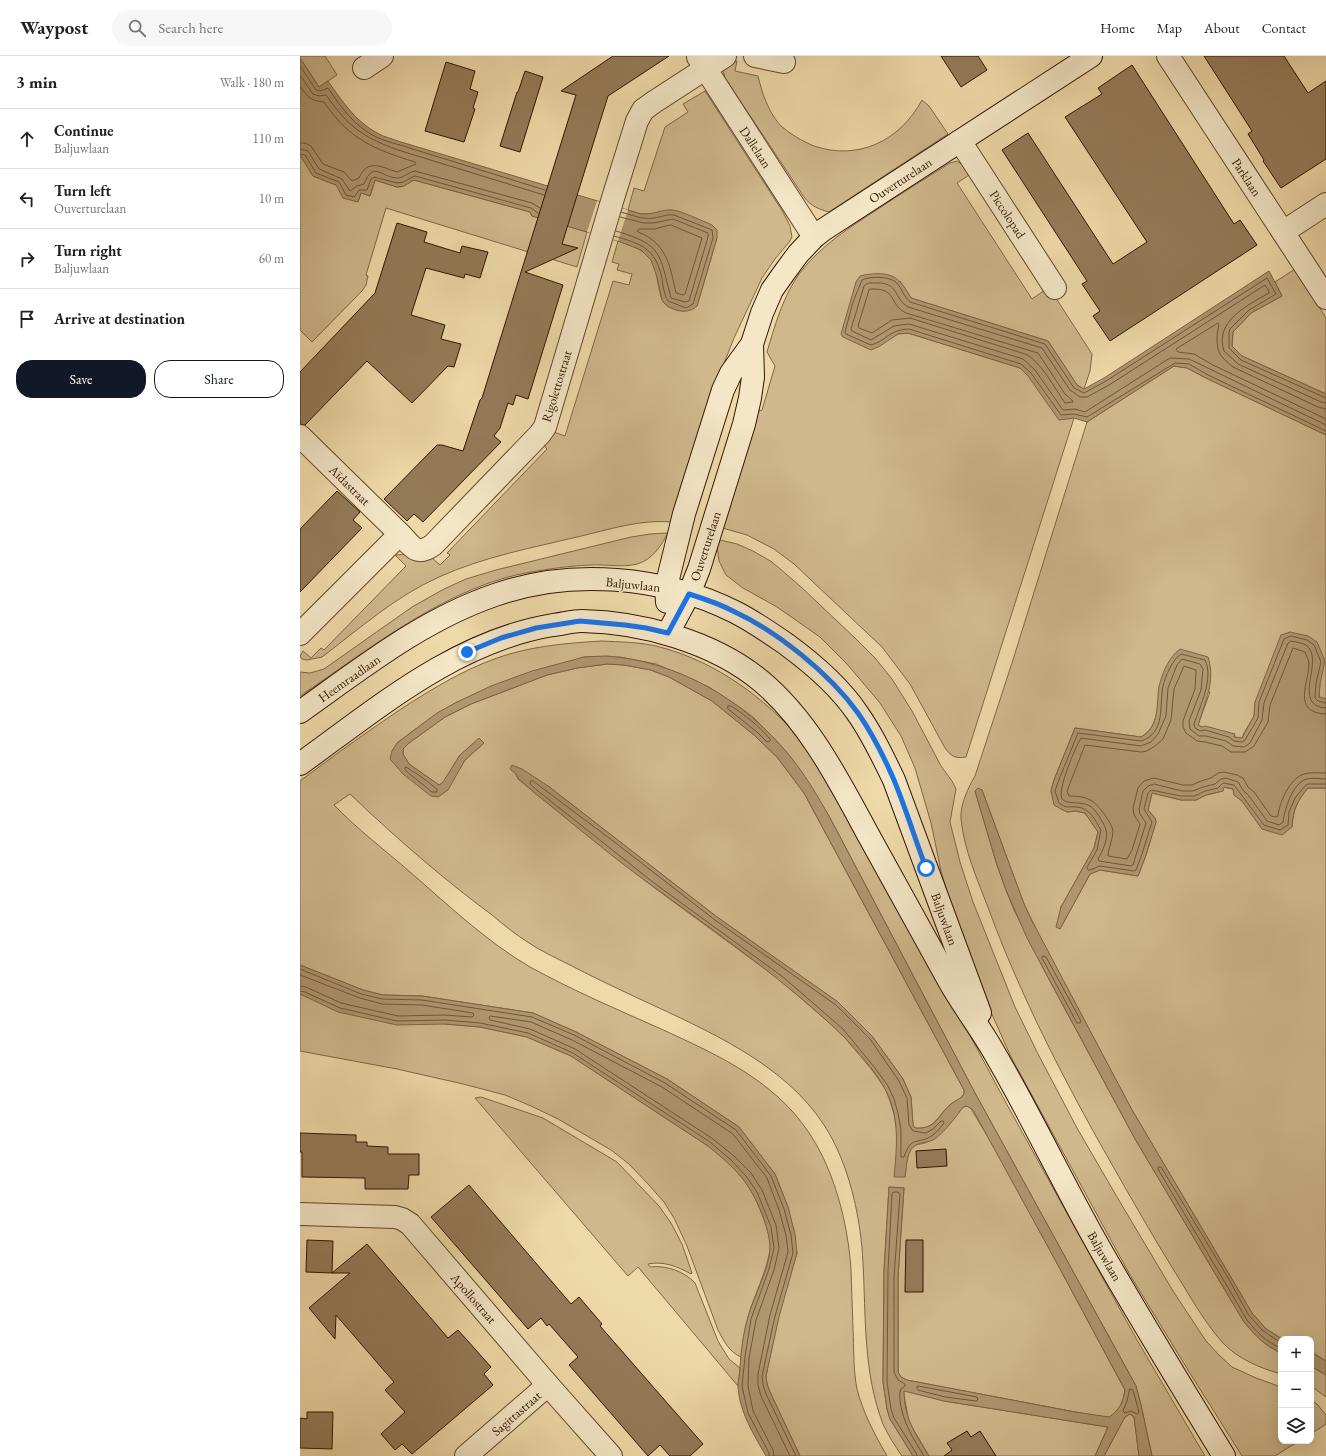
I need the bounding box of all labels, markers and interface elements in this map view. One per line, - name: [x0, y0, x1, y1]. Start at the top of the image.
- search box: [112, 10, 392, 46]
- text: Waypost: [20, 15, 88, 40]
- icon: search: [126, 17, 148, 39]
- text: Search here: [158, 18, 223, 37]
- text: Home: [1100, 19, 1135, 37]
- text: Map: [1157, 19, 1182, 37]
- text: About: [1204, 19, 1240, 37]
- text: Contact: [1262, 19, 1306, 37]
- text: 3 min: [16, 71, 57, 93]
- text: Walk · 180 m: [220, 74, 284, 91]
- text: Continue: [54, 121, 114, 140]
- street label: Dallelaan: [736, 123, 775, 172]
- icon: ahead: [16, 128, 38, 150]
- text: 110 m: [253, 130, 284, 147]
- text: Baljuwlaan: [54, 140, 109, 157]
- street label: Ouverturelaan: [865, 154, 935, 207]
- street label: Parklaan: [1228, 155, 1265, 200]
- text: Turn left: [54, 181, 111, 200]
- street label: Piccolopad: [986, 187, 1030, 242]
- icon: left: [16, 188, 38, 210]
- text: 10 m: [259, 190, 284, 207]
- text: Ouverturelaan: [54, 200, 126, 217]
- text: Turn right: [54, 241, 122, 260]
- icon: right: [16, 248, 38, 270]
- text: 60 m: [259, 250, 284, 267]
- text: Baljuwlaan: [54, 260, 109, 277]
- icon: arrive: [16, 308, 38, 330]
- text: Arrive at destination: [54, 309, 185, 328]
- street label: Rigolettostraat: [537, 348, 575, 424]
- button: Save: [16, 360, 146, 398]
- button: Share: [154, 360, 284, 398]
- street label: Aïdastraat: [325, 461, 374, 509]
- street label: Ouverturelaan: [686, 509, 725, 583]
- street label: Baljuwlaan: [605, 573, 661, 596]
- route end: [458, 643, 476, 661]
- street label: Heemraadlaan: [315, 651, 384, 706]
- route start: [917, 859, 935, 877]
- street label: Baljuwlaan: [927, 890, 962, 948]
- street label: Baljuwlaan: [1083, 1228, 1126, 1284]
- street label: Apollostraat: [446, 1269, 500, 1327]
- map controls: [1278, 1336, 1314, 1444]
- button: +: [1278, 1336, 1314, 1372]
- button: −: [1278, 1372, 1314, 1408]
- street label: Sagittastraat: [488, 1387, 545, 1440]
- button: layers: [1278, 1408, 1314, 1444]

